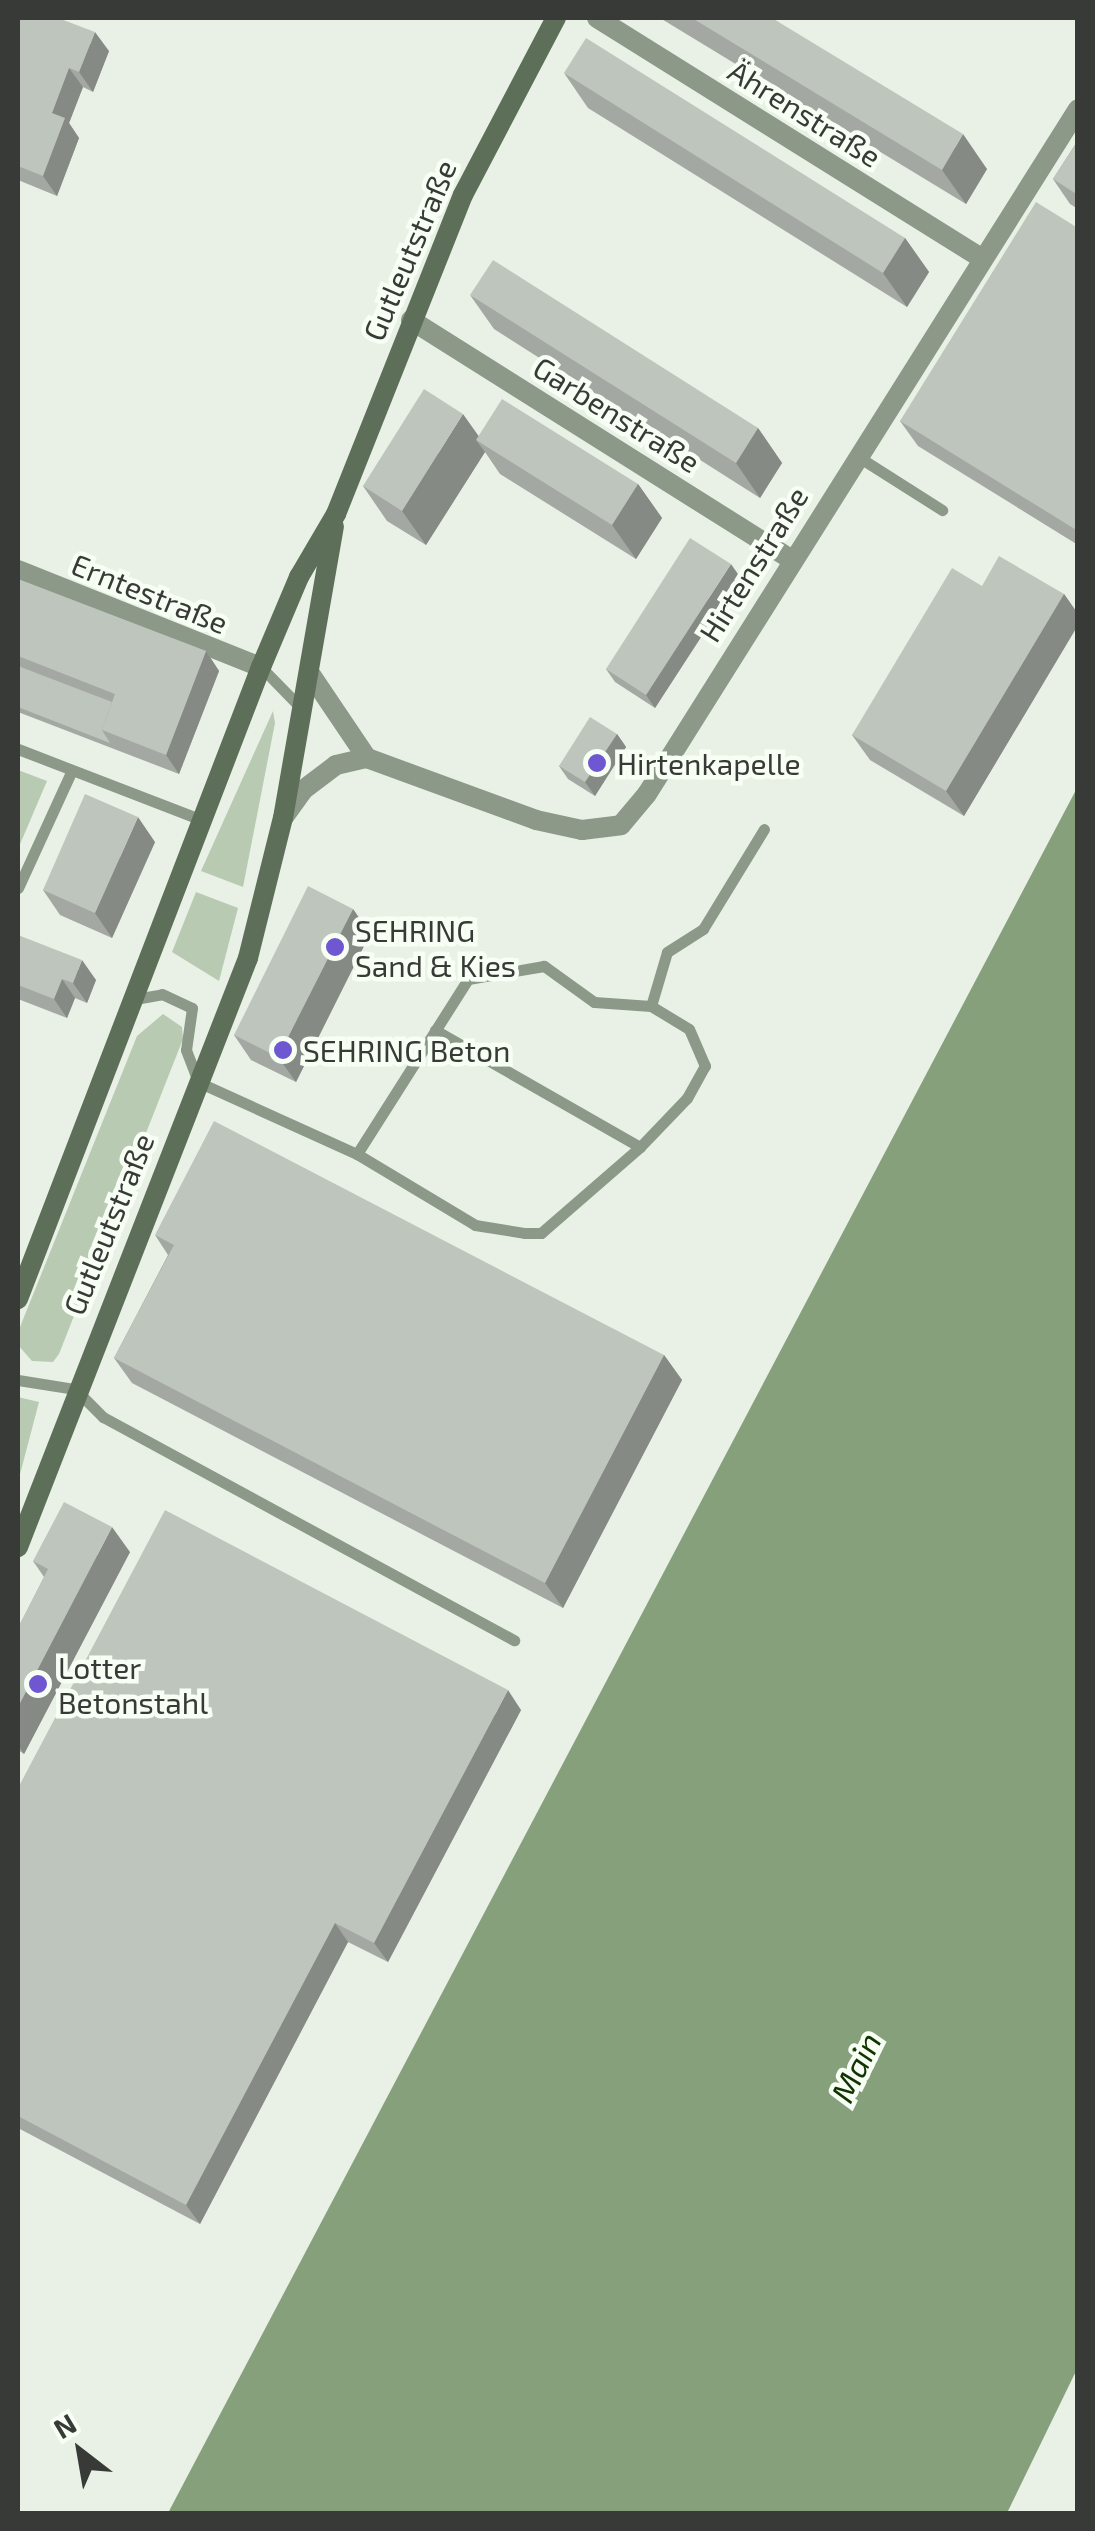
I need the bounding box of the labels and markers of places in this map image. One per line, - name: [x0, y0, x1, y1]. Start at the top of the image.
- place label: Hirtenkapelle: [617, 745, 801, 781]
- marker: Hirtenkapelle: [586, 752, 608, 774]
- place label: SEHRING Sand & Kies: [355, 912, 516, 982]
- marker: SEHRING Sand & Kies: [324, 936, 346, 958]
- place label: SEHRING Beton: [303, 1032, 510, 1068]
- marker: SEHRING Beton: [272, 1039, 294, 1061]
- place label: Lotter Betonstahl: [58, 1649, 208, 1720]
- marker: Lotter Betonstahl: [27, 1673, 49, 1695]

